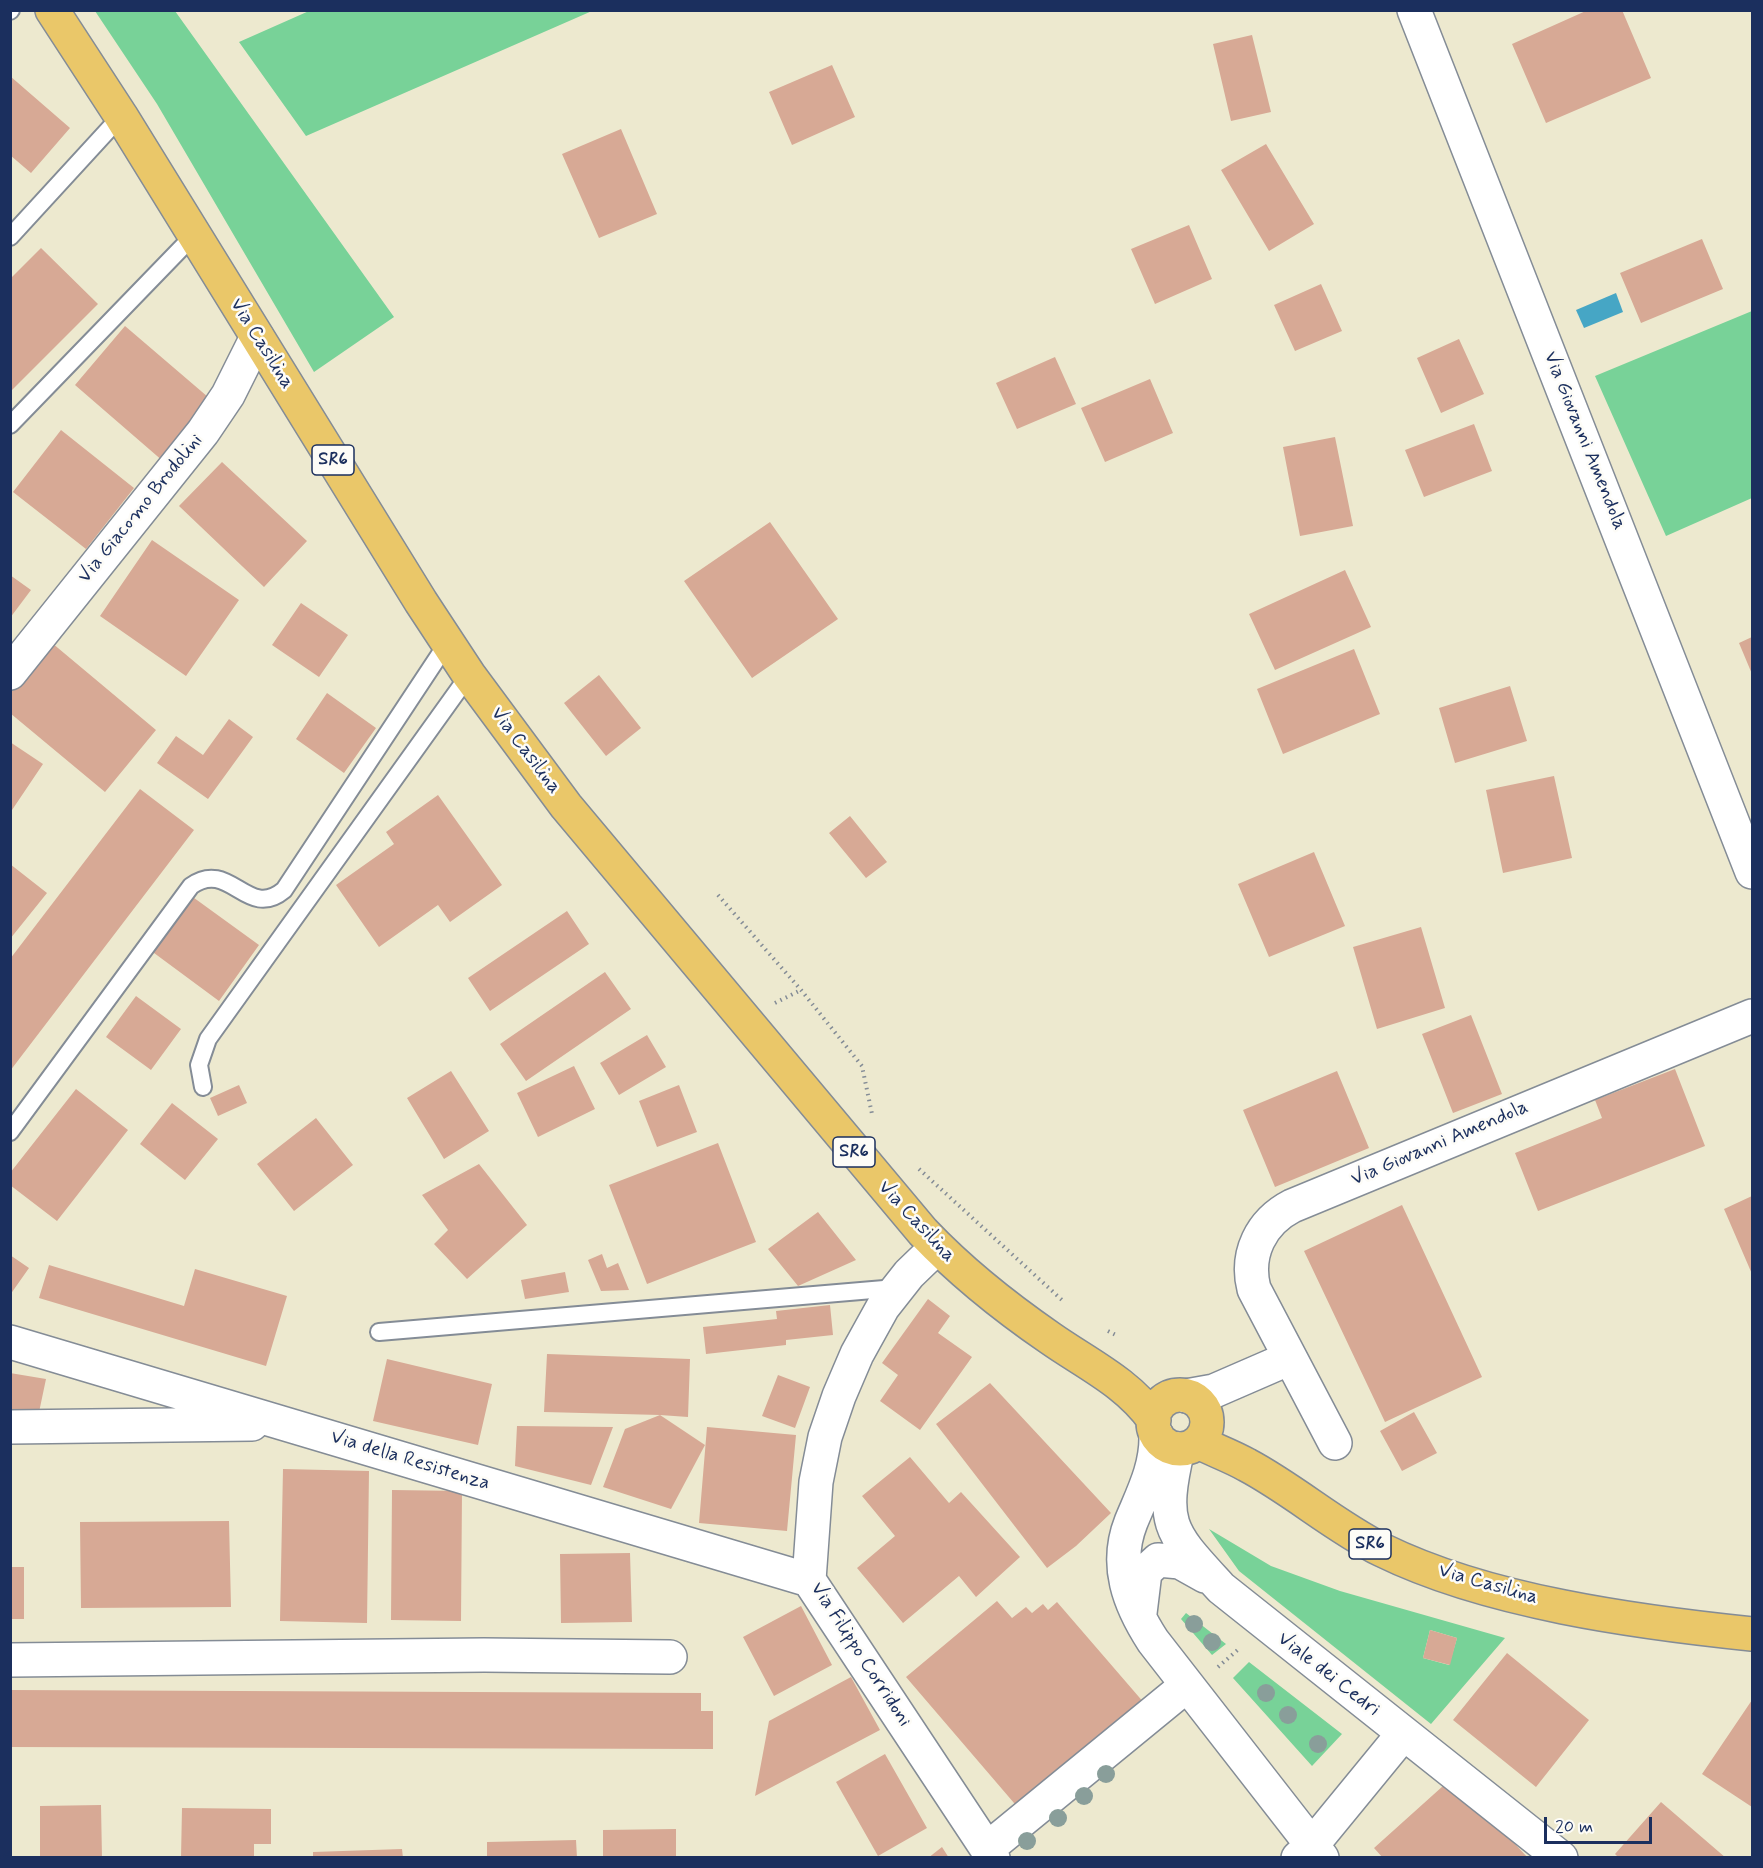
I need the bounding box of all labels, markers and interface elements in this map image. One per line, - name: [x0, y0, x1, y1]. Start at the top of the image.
- street label: Via Casilina: [224, 294, 298, 394]
- street label: Via Giovanni Amendola: [1537, 348, 1631, 534]
- street label: Via Giacomo Brodolini: [73, 429, 209, 589]
- road number: SR6: [312, 445, 354, 475]
- street label: Via Casilina: [484, 703, 566, 799]
- street label: Via Giovanni Amendola: [1348, 1096, 1532, 1192]
- road number: SR6: [833, 1137, 875, 1167]
- street label: Via Casilina: [872, 1176, 960, 1268]
- street label: Via della Resistenza: [328, 1425, 492, 1497]
- road number: SR6: [1349, 1529, 1391, 1559]
- street label: Via Casilina: [1435, 1559, 1541, 1611]
- street label: Via Filippo Corridoni: [804, 1578, 916, 1732]
- street label: Viale dei Cedri: [1272, 1628, 1384, 1722]
- scale bar: [1547, 1805, 1655, 1843]
- text: 20 m: [1555, 1815, 1593, 1839]

